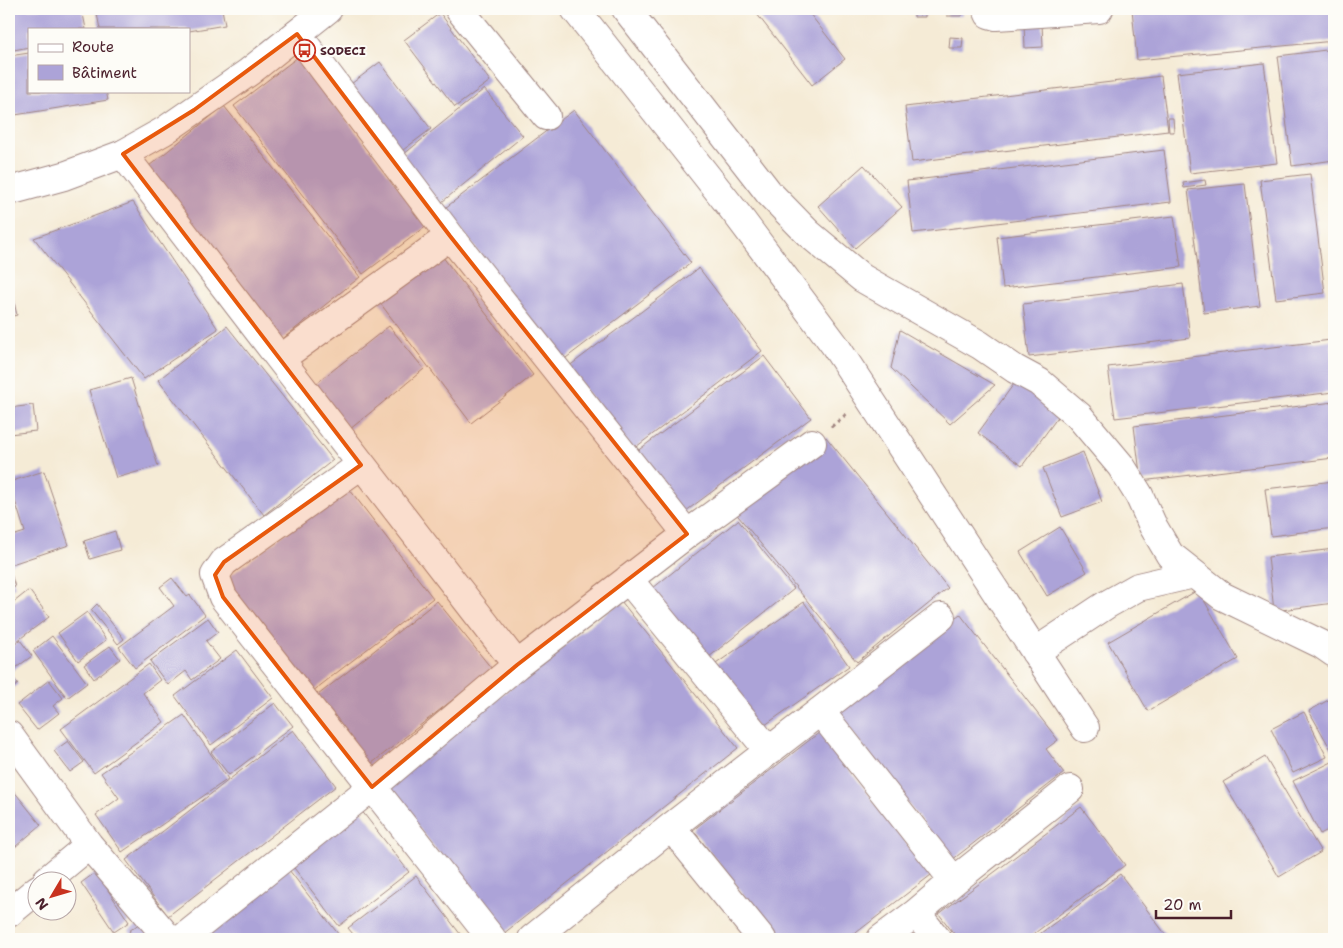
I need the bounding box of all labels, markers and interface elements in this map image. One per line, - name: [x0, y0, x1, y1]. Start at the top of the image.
- legend: [28, 28, 190, 92]
- text: Route: [72, 37, 114, 57]
- bus stop icon: SODECI: [292, 39, 316, 63]
- place label: SODECI: [320, 43, 366, 59]
- text: Bâtiment: [72, 63, 137, 83]
- north arrow: [28, 870, 78, 920]
- scale bar: [1156, 888, 1230, 920]
- text: N: [31, 894, 52, 914]
- text: 20 m: [1163, 895, 1202, 915]

